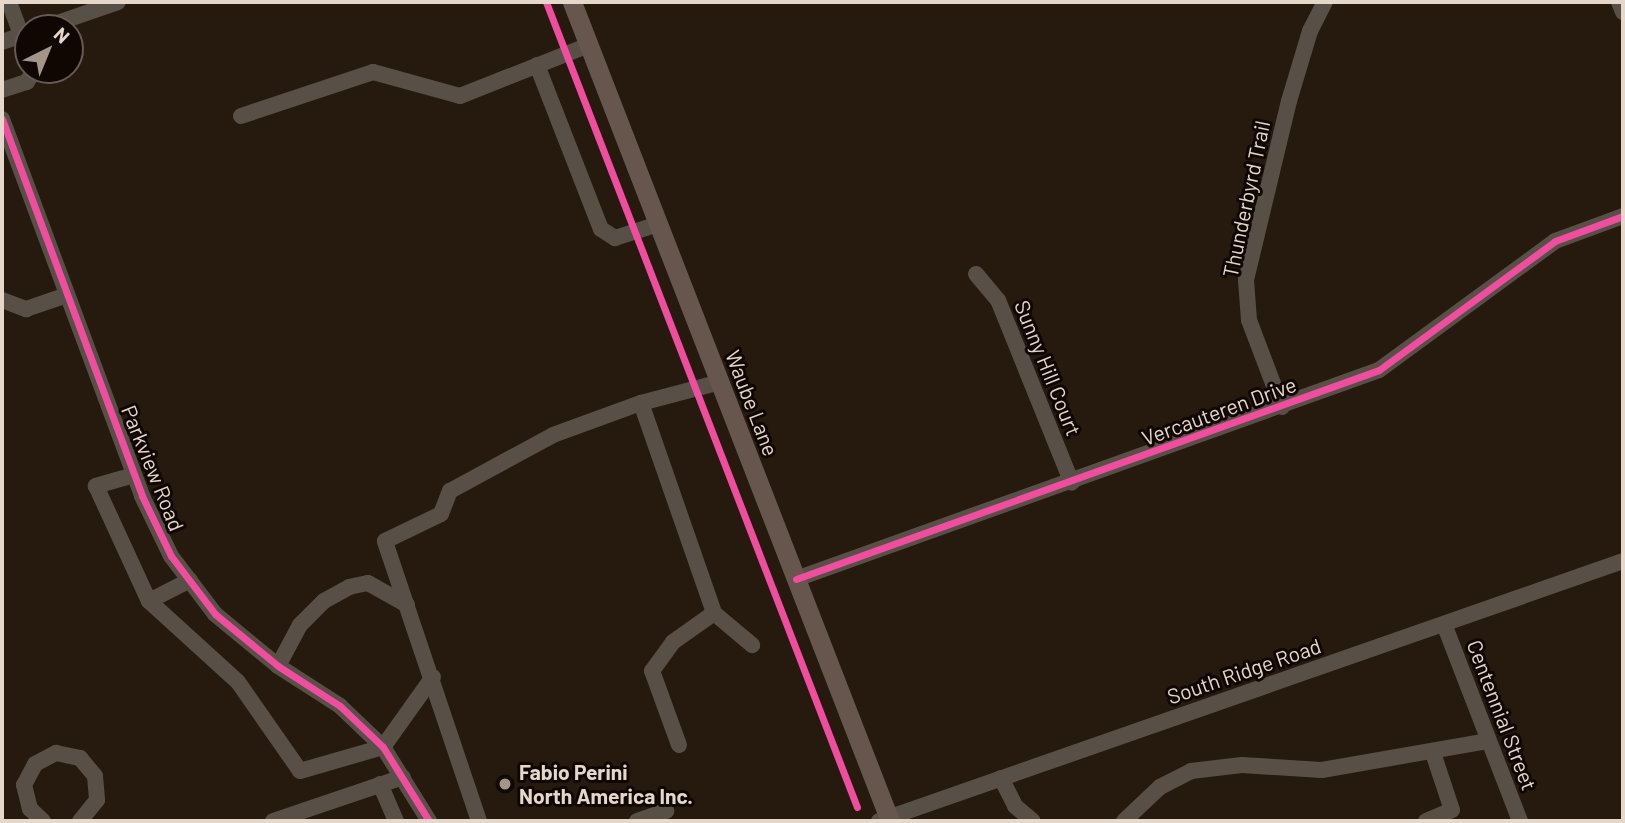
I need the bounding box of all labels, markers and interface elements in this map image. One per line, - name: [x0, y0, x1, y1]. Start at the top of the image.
- north arrow: [14, 14, 84, 84]
- text: N: [50, 22, 75, 47]
- street label: Thunderbyrd Trail: [1217, 118, 1275, 280]
- street label: Sunny Hill Court: [1009, 297, 1087, 439]
- street label: Waube Lane: [720, 347, 784, 459]
- street label: Vercauteren Drive: [1138, 371, 1300, 451]
- street label: Parkview Road: [116, 401, 190, 535]
- street label: South Ridge Road: [1164, 633, 1324, 709]
- street label: Centennial Street: [1462, 636, 1542, 794]
- place label: Fabio Perini North America Inc.: [519, 759, 693, 809]
- marker: Fabio Perini North America Inc.: [497, 776, 513, 792]

